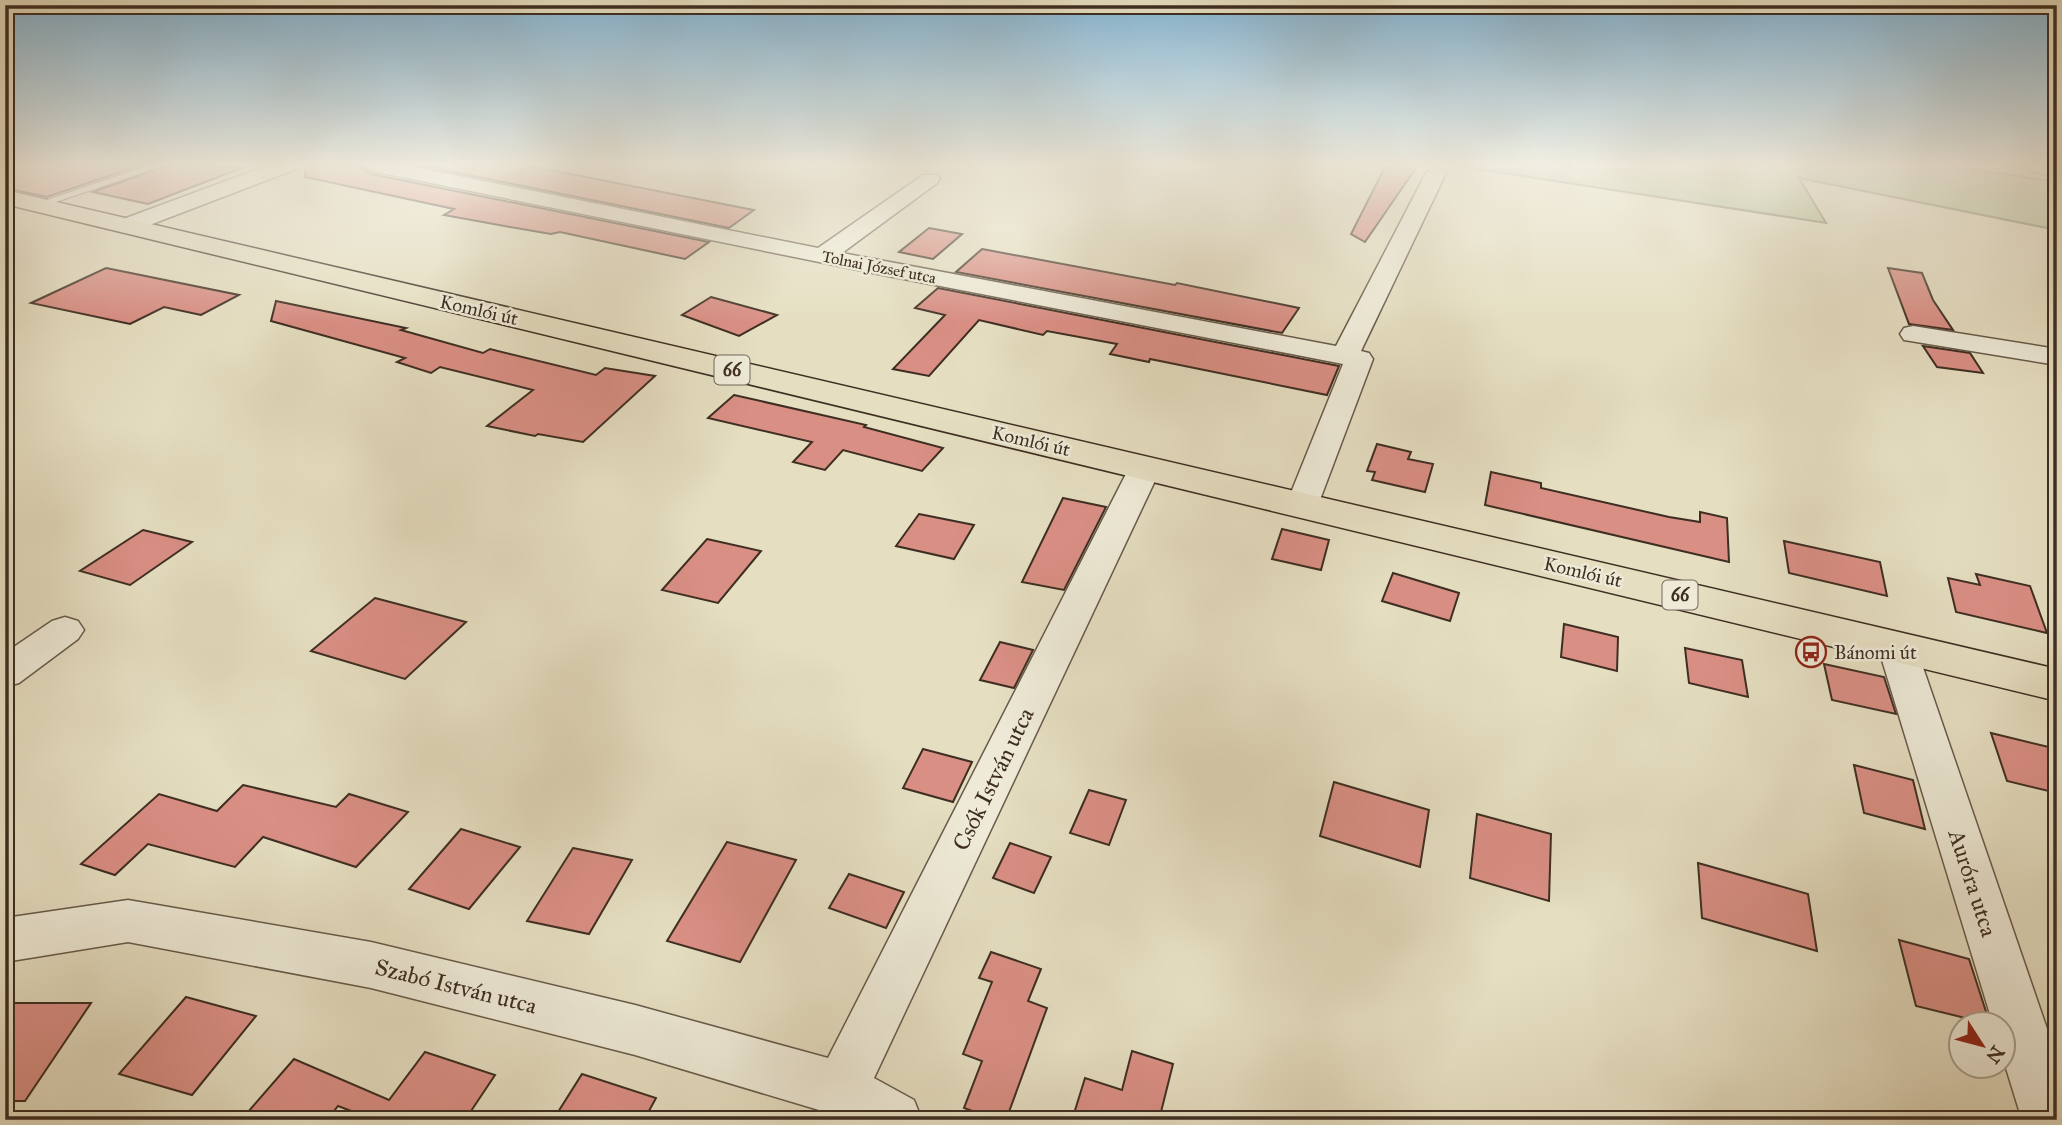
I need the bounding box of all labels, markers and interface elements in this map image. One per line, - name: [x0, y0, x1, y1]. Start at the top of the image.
- street label: Tolnai József utca: [820, 247, 938, 288]
- street label: Komlói út: [438, 290, 521, 330]
- road number: 66: [714, 356, 750, 384]
- street label: Komlói út: [990, 421, 1073, 461]
- street label: Komlói út: [1542, 552, 1625, 592]
- road number: 66: [1662, 580, 1698, 610]
- bus stop icon: Bánomi út: [1794, 635, 1828, 669]
- place label: Bánomi út: [1834, 641, 1917, 664]
- street label: Csók István utca: [946, 703, 1040, 855]
- street label: Auróra utca: [1942, 825, 2004, 940]
- street label: Szabó István utca: [372, 952, 540, 1020]
- north arrow: [1946, 1010, 2016, 1080]
- text: N: [1981, 1041, 2009, 1068]

